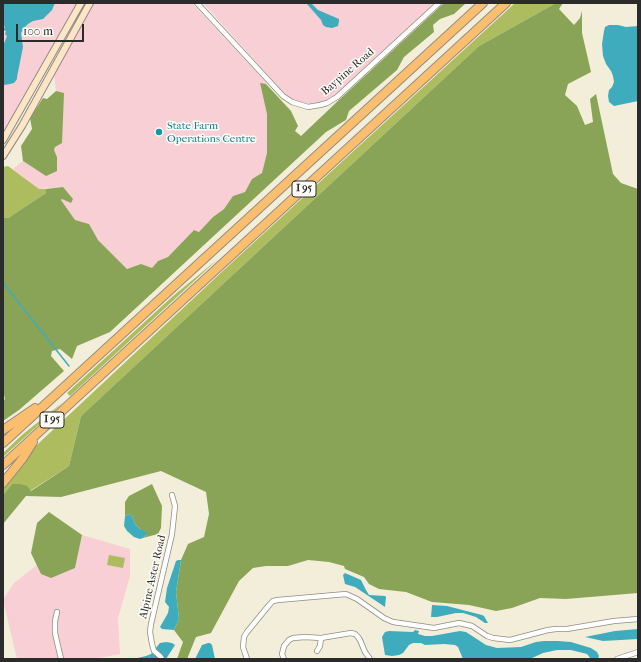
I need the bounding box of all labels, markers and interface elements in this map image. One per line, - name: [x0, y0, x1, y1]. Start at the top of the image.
- scale bar: [18, 16, 86, 42]
- text: 100 m: [23, 24, 53, 38]
- street label: Baypine Road: [319, 45, 377, 99]
- place label: State Farm Operations Centre: [167, 119, 256, 145]
- marker: State Farm Operations Centre: [154, 127, 164, 137]
- road number: I 95: [292, 181, 316, 197]
- road number: I 95: [40, 412, 64, 428]
- street label: Alpine Aster Road: [137, 534, 169, 620]

